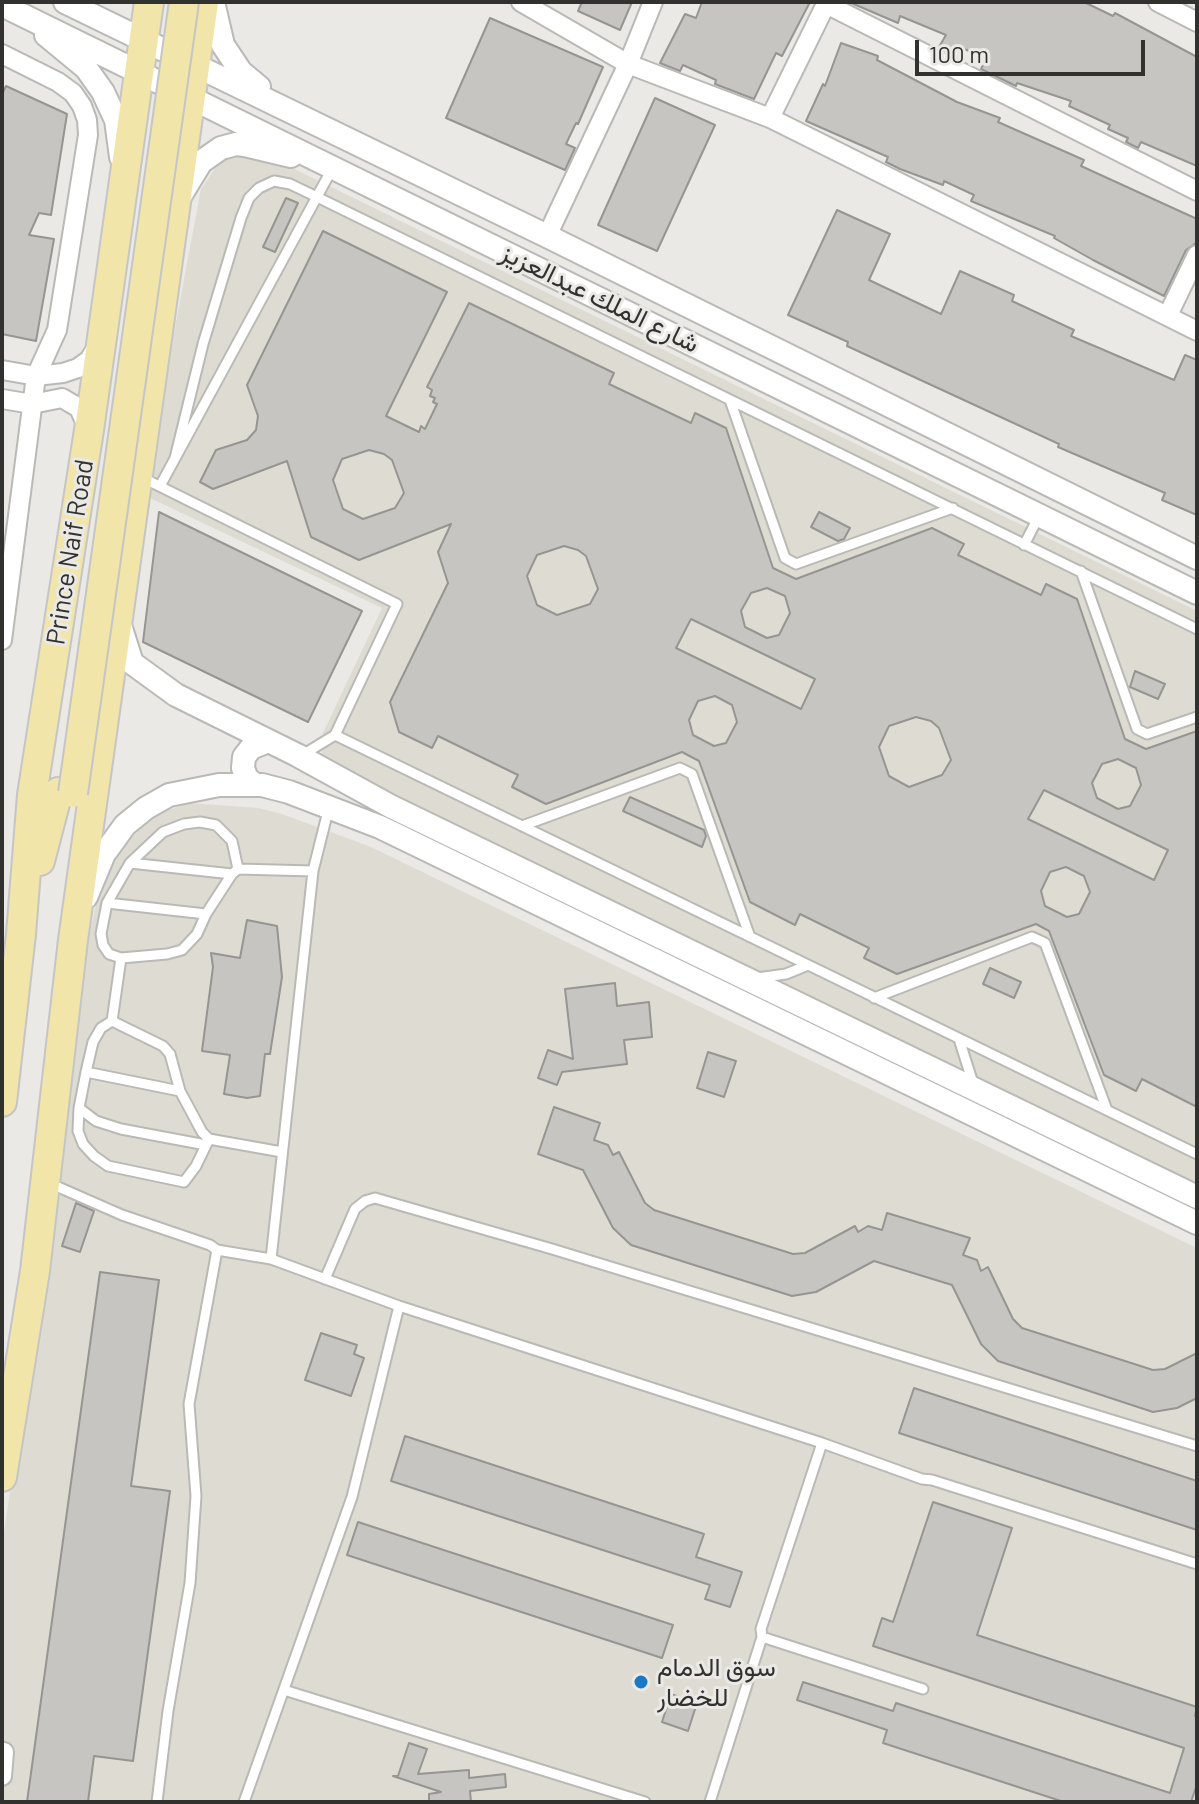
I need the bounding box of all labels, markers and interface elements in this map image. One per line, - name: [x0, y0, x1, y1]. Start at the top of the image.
- scale bar: [919, 24, 1149, 74]
- text: 100 m: [929, 39, 989, 68]
- street label: شارع الملك عبدالعزيز: [496, 236, 704, 360]
- street label: Prince Naif Road: [40, 457, 100, 647]
- place label: سوق الدمام للخضار: [657, 1651, 776, 1712]
- marker: سوق الدمام للخضار: [632, 1673, 650, 1691]

